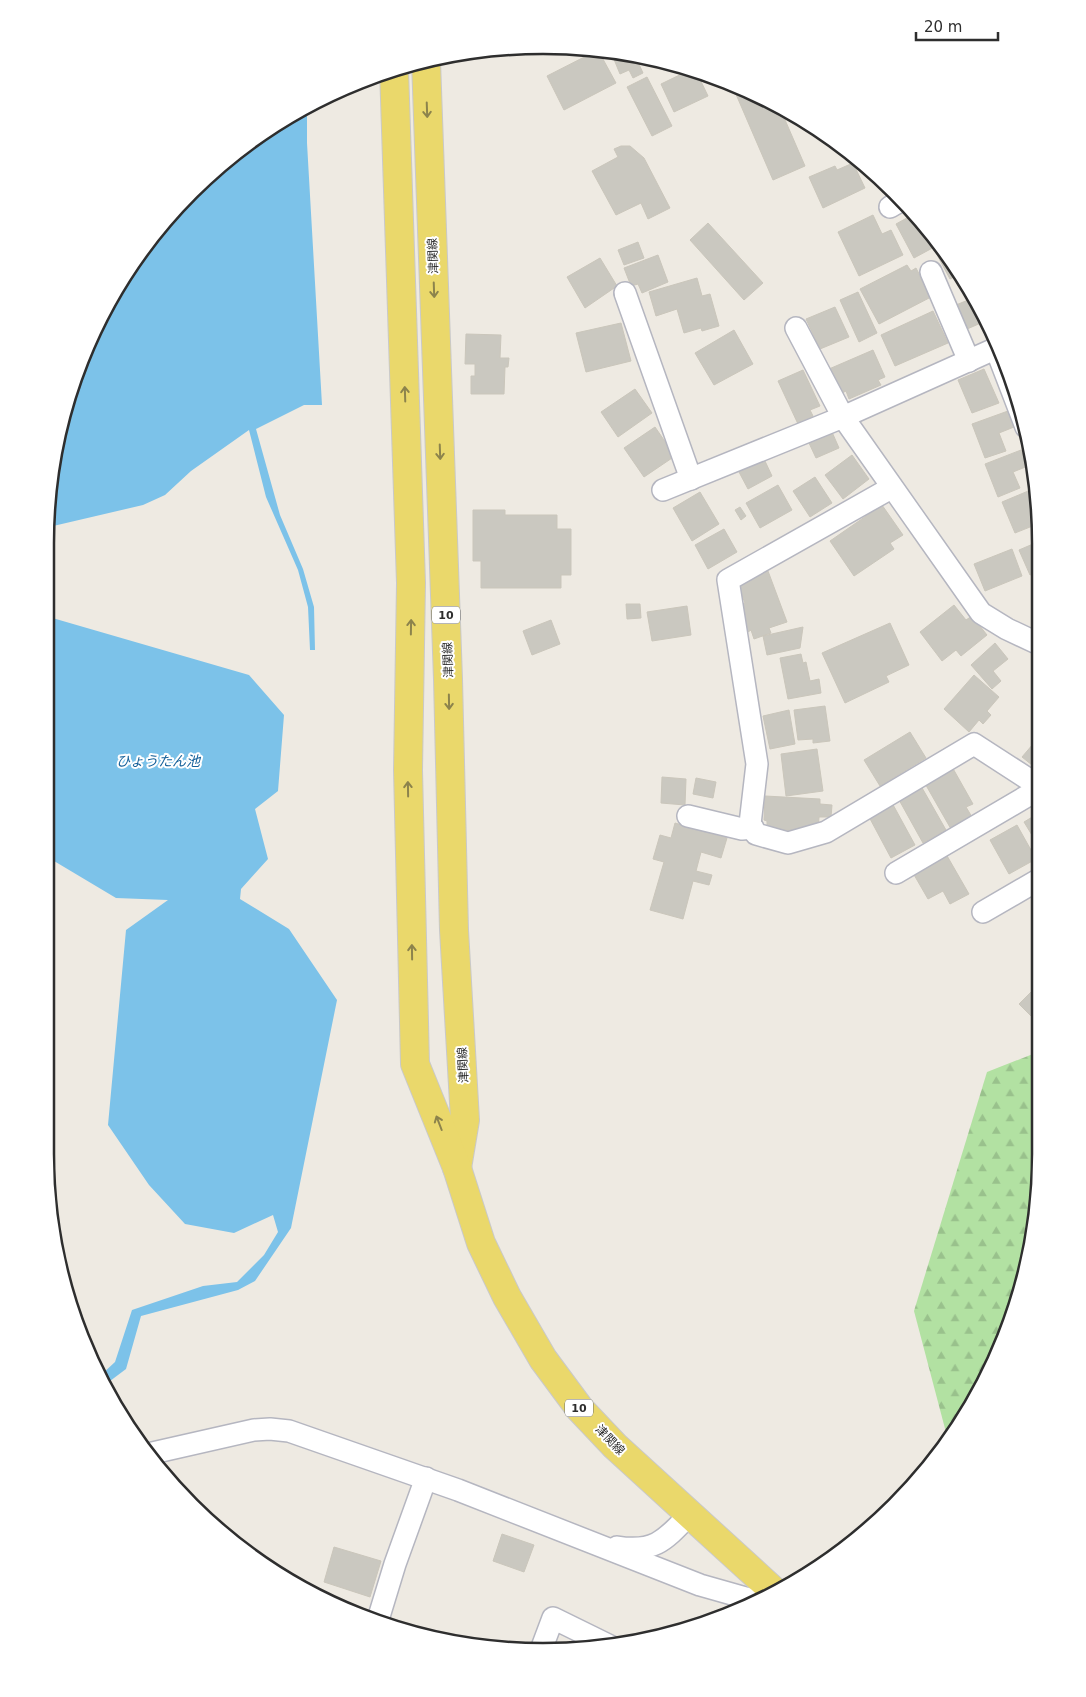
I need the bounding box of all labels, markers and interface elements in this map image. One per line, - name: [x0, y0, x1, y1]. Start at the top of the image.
- scale bar: [916, 10, 998, 42]
- text: 20 m: [924, 18, 962, 36]
- one-way arrow: [423, 102, 432, 118]
- street label: 津関線: [425, 238, 441, 274]
- one-way arrow: [429, 282, 439, 298]
- one-way arrow: [400, 387, 410, 403]
- one-way arrow: [435, 444, 445, 460]
- road number: 10: [432, 606, 460, 624]
- one-way arrow: [406, 619, 415, 635]
- street label: 津関線: [440, 642, 456, 678]
- one-way arrow: [444, 694, 454, 710]
- water label: ひょうたん池: [116, 753, 202, 769]
- one-way arrow: [404, 781, 413, 797]
- one-way arrow: [408, 944, 417, 960]
- street label: 津関線: [455, 1047, 471, 1083]
- one-way arrow: [434, 1116, 443, 1131]
- road number: 10: [565, 1400, 593, 1416]
- street label: 津関線: [592, 1422, 628, 1458]

